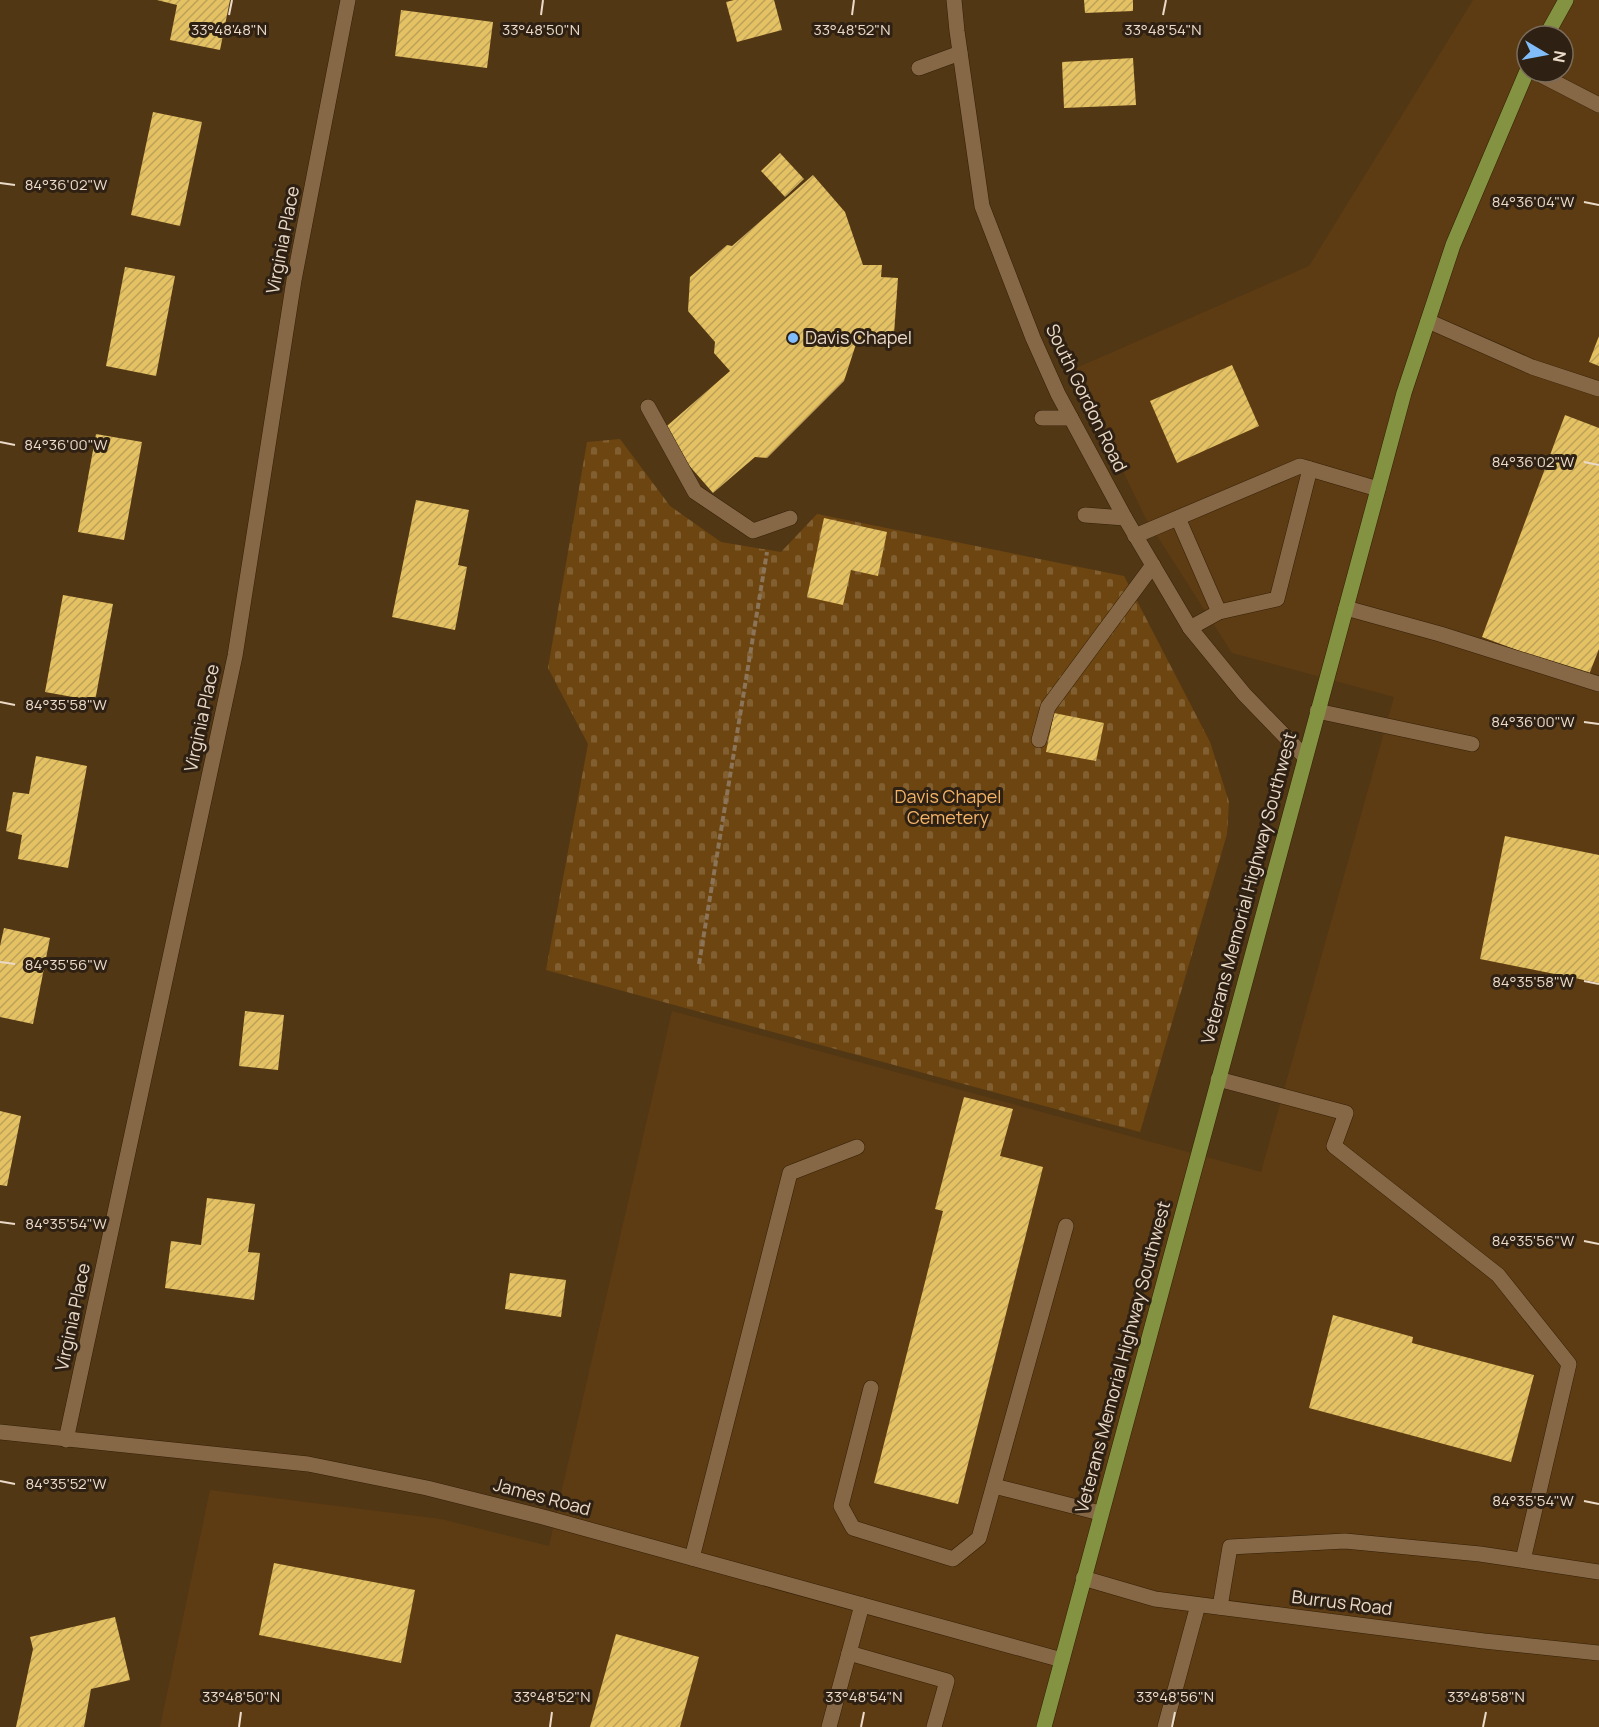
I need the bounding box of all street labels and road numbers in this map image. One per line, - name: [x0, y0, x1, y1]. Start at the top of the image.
- street label: Virginia Place: [260, 184, 304, 296]
- street label: South Gordon Road: [1041, 320, 1133, 476]
- street label: Virginia Place: [178, 662, 224, 774]
- street label: Veterans Memorial Highway Southwest: [1195, 729, 1301, 1046]
- street label: Veterans Memorial Highway Southwest: [1069, 1198, 1175, 1515]
- street label: Virginia Place: [49, 1261, 95, 1373]
- street label: James Road: [491, 1472, 594, 1521]
- street label: Burrus Road: [1290, 1584, 1394, 1620]

